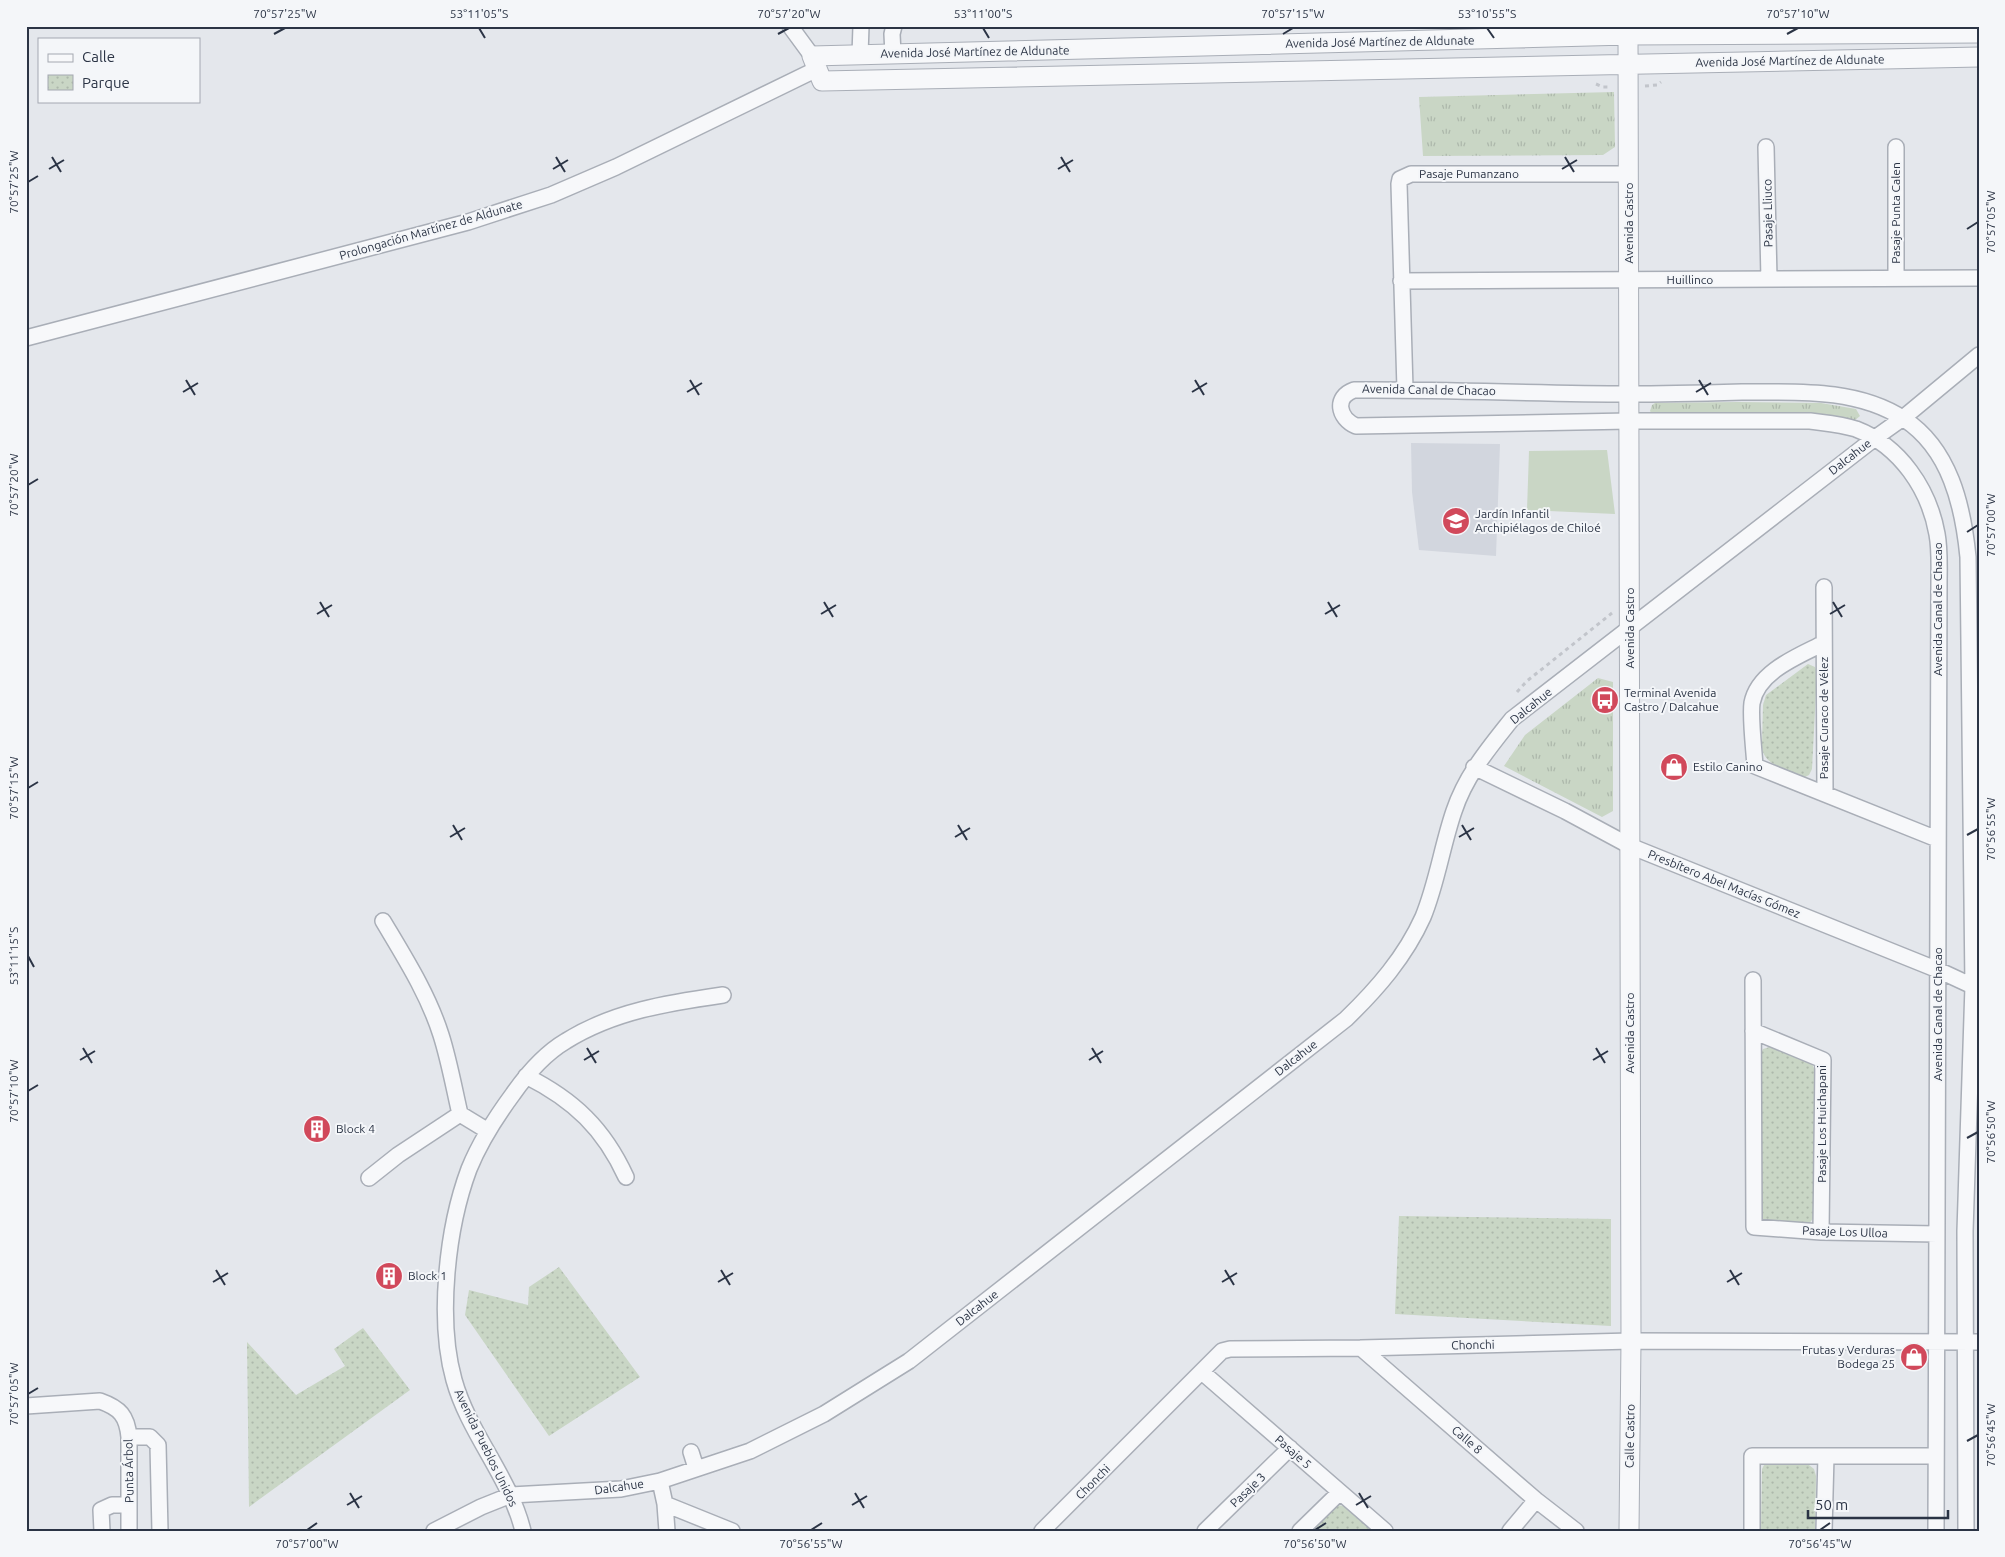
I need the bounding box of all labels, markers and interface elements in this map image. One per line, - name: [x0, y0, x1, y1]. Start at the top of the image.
- text: 70°57'25"W: [253, 7, 317, 20]
- text: 53°11'05"S: [450, 7, 508, 20]
- text: 70°57'20"W: [757, 7, 821, 20]
- text: 53°11'00"S: [954, 7, 1012, 20]
- text: 70°57'15"W: [1261, 7, 1325, 20]
- text: 53°10'55"S: [1458, 7, 1516, 20]
- text: 70°57'10"W: [1766, 7, 1830, 20]
- street label: Avenida José Martínez de Aldunate: [1285, 33, 1475, 50]
- legend: [38, 38, 200, 102]
- street label: Avenida José Martínez de Aldunate: [880, 43, 1070, 60]
- text: Calle: [82, 48, 115, 65]
- street label: Avenida José Martínez de Aldunate: [1695, 52, 1885, 69]
- text: Parque: [82, 74, 130, 91]
- text: 70°57'25"W: [7, 150, 20, 214]
- street label: Pasaje Punta Calen: [1889, 162, 1902, 264]
- street label: Pasaje Pumanzano: [1419, 167, 1519, 180]
- street label: Pasaje Lliuco: [1760, 179, 1775, 247]
- street label: Avenida Castro: [1622, 183, 1635, 263]
- text: 70°57'05"W: [1984, 190, 1997, 254]
- street label: Prolongación Martínez de Aldunate: [338, 197, 524, 262]
- street label: Huillinco: [1667, 273, 1713, 286]
- street label: Avenida Canal de Chacao: [1362, 382, 1496, 397]
- street label: Dalcahue: [1826, 436, 1873, 477]
- text: 70°57'20"W: [7, 453, 20, 517]
- text: 70°57'00"W: [1984, 493, 1997, 557]
- school or university icon: Jardín Infantil Archipiélagos de Chiloé: [1441, 506, 1471, 536]
- place label: Jardín Infantil Archipiélagos de Chiloé: [1475, 507, 1601, 534]
- street label: Avenida Canal de Chacao: [1931, 542, 1944, 676]
- street label: Avenida Castro: [1623, 588, 1636, 668]
- street label: Pasaje Curaco de Vélez: [1817, 656, 1830, 779]
- street label: Dalcahue: [1507, 685, 1554, 726]
- bus stop icon: Terminal Avenida Castro / Dalcahue: [1590, 685, 1620, 715]
- place label: Terminal Avenida Castro / Dalcahue: [1624, 686, 1719, 713]
- shop icon: Estilo Canino: [1659, 752, 1689, 782]
- text: 70°57'15"W: [7, 756, 20, 820]
- place label: Estilo Canino: [1693, 760, 1763, 773]
- text: 70°56'55"W: [1984, 797, 1997, 861]
- street label: Presbítero Abel Macías Gómez: [1646, 847, 1803, 920]
- text: 53°11'15"S: [7, 927, 20, 985]
- street label: Avenida Canal de Chacao: [1931, 947, 1944, 1081]
- street label: Avenida Castro: [1623, 993, 1636, 1073]
- street label: Dalcahue: [1272, 1037, 1319, 1078]
- text: 70°57'10"W: [7, 1059, 20, 1123]
- street label: Pasaje Los Huichapani: [1815, 1065, 1828, 1183]
- text: 70°56'50"W: [1984, 1100, 1997, 1164]
- building icon: Block 4: [302, 1114, 332, 1144]
- place label: Block 4: [336, 1122, 375, 1135]
- street label: Pasaje Los Ulloa: [1802, 1224, 1888, 1239]
- building icon: Block 1: [374, 1261, 404, 1291]
- place label: Block 1: [408, 1269, 447, 1282]
- street label: Dalcahue: [953, 1287, 1000, 1328]
- street label: Chonchi: [1451, 1338, 1495, 1351]
- shop icon: Frutas y Verduras Bodega 25: [1899, 1342, 1929, 1372]
- place label: Frutas y Verduras Bodega 25: [1802, 1343, 1895, 1370]
- text: 70°57'05"W: [7, 1362, 20, 1426]
- street label: Avenida Pueblos Unidos: [452, 1387, 521, 1509]
- text: 70°56'45"W: [1984, 1403, 1997, 1467]
- street label: Calle Castro: [1622, 1404, 1637, 1468]
- street label: Calle 8: [1449, 1423, 1485, 1456]
- street label: Pasaje 5: [1273, 1432, 1314, 1471]
- street label: Punta Árbol: [121, 1439, 136, 1503]
- street label: Chonchi: [1073, 1462, 1113, 1502]
- street label: Pasaje 3: [1227, 1470, 1268, 1509]
- street label: Dalcahue: [593, 1477, 645, 1496]
- scale bar: [1808, 1487, 1948, 1519]
- text: 50 m: [1815, 1496, 1848, 1513]
- text: 70°57'00"W: [275, 1537, 339, 1550]
- text: 70°56'55"W: [779, 1537, 843, 1550]
- text: 70°56'50"W: [1283, 1537, 1347, 1550]
- text: 70°56'45"W: [1788, 1537, 1852, 1550]

